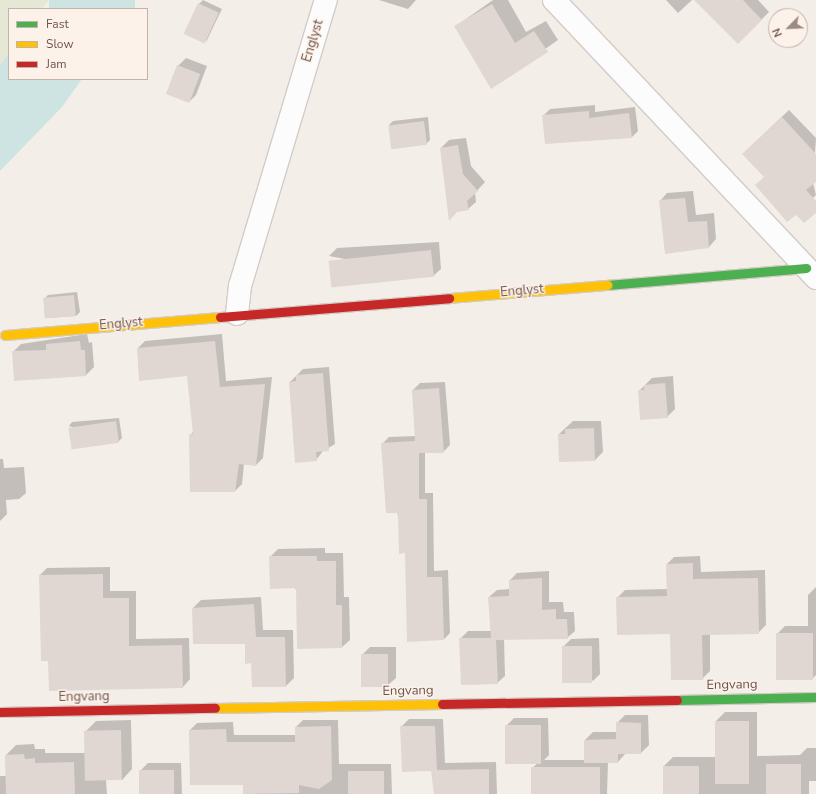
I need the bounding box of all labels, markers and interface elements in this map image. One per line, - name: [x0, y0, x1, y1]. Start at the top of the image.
- legend: [8, 8, 148, 80]
- north arrow: [768, 8, 808, 48]
- text: Fast: [46, 16, 69, 32]
- street label: Englyst: [299, 18, 327, 64]
- text: N: [769, 26, 786, 39]
- text: Slow: [46, 36, 74, 52]
- text: Jam: [46, 56, 67, 72]
- street label: Englyst: [500, 281, 544, 301]
- street label: Englyst: [99, 314, 143, 334]
- street label: Engvang: [706, 677, 758, 693]
- street label: Engvang: [382, 683, 434, 699]
- street label: Engvang: [58, 689, 110, 705]

